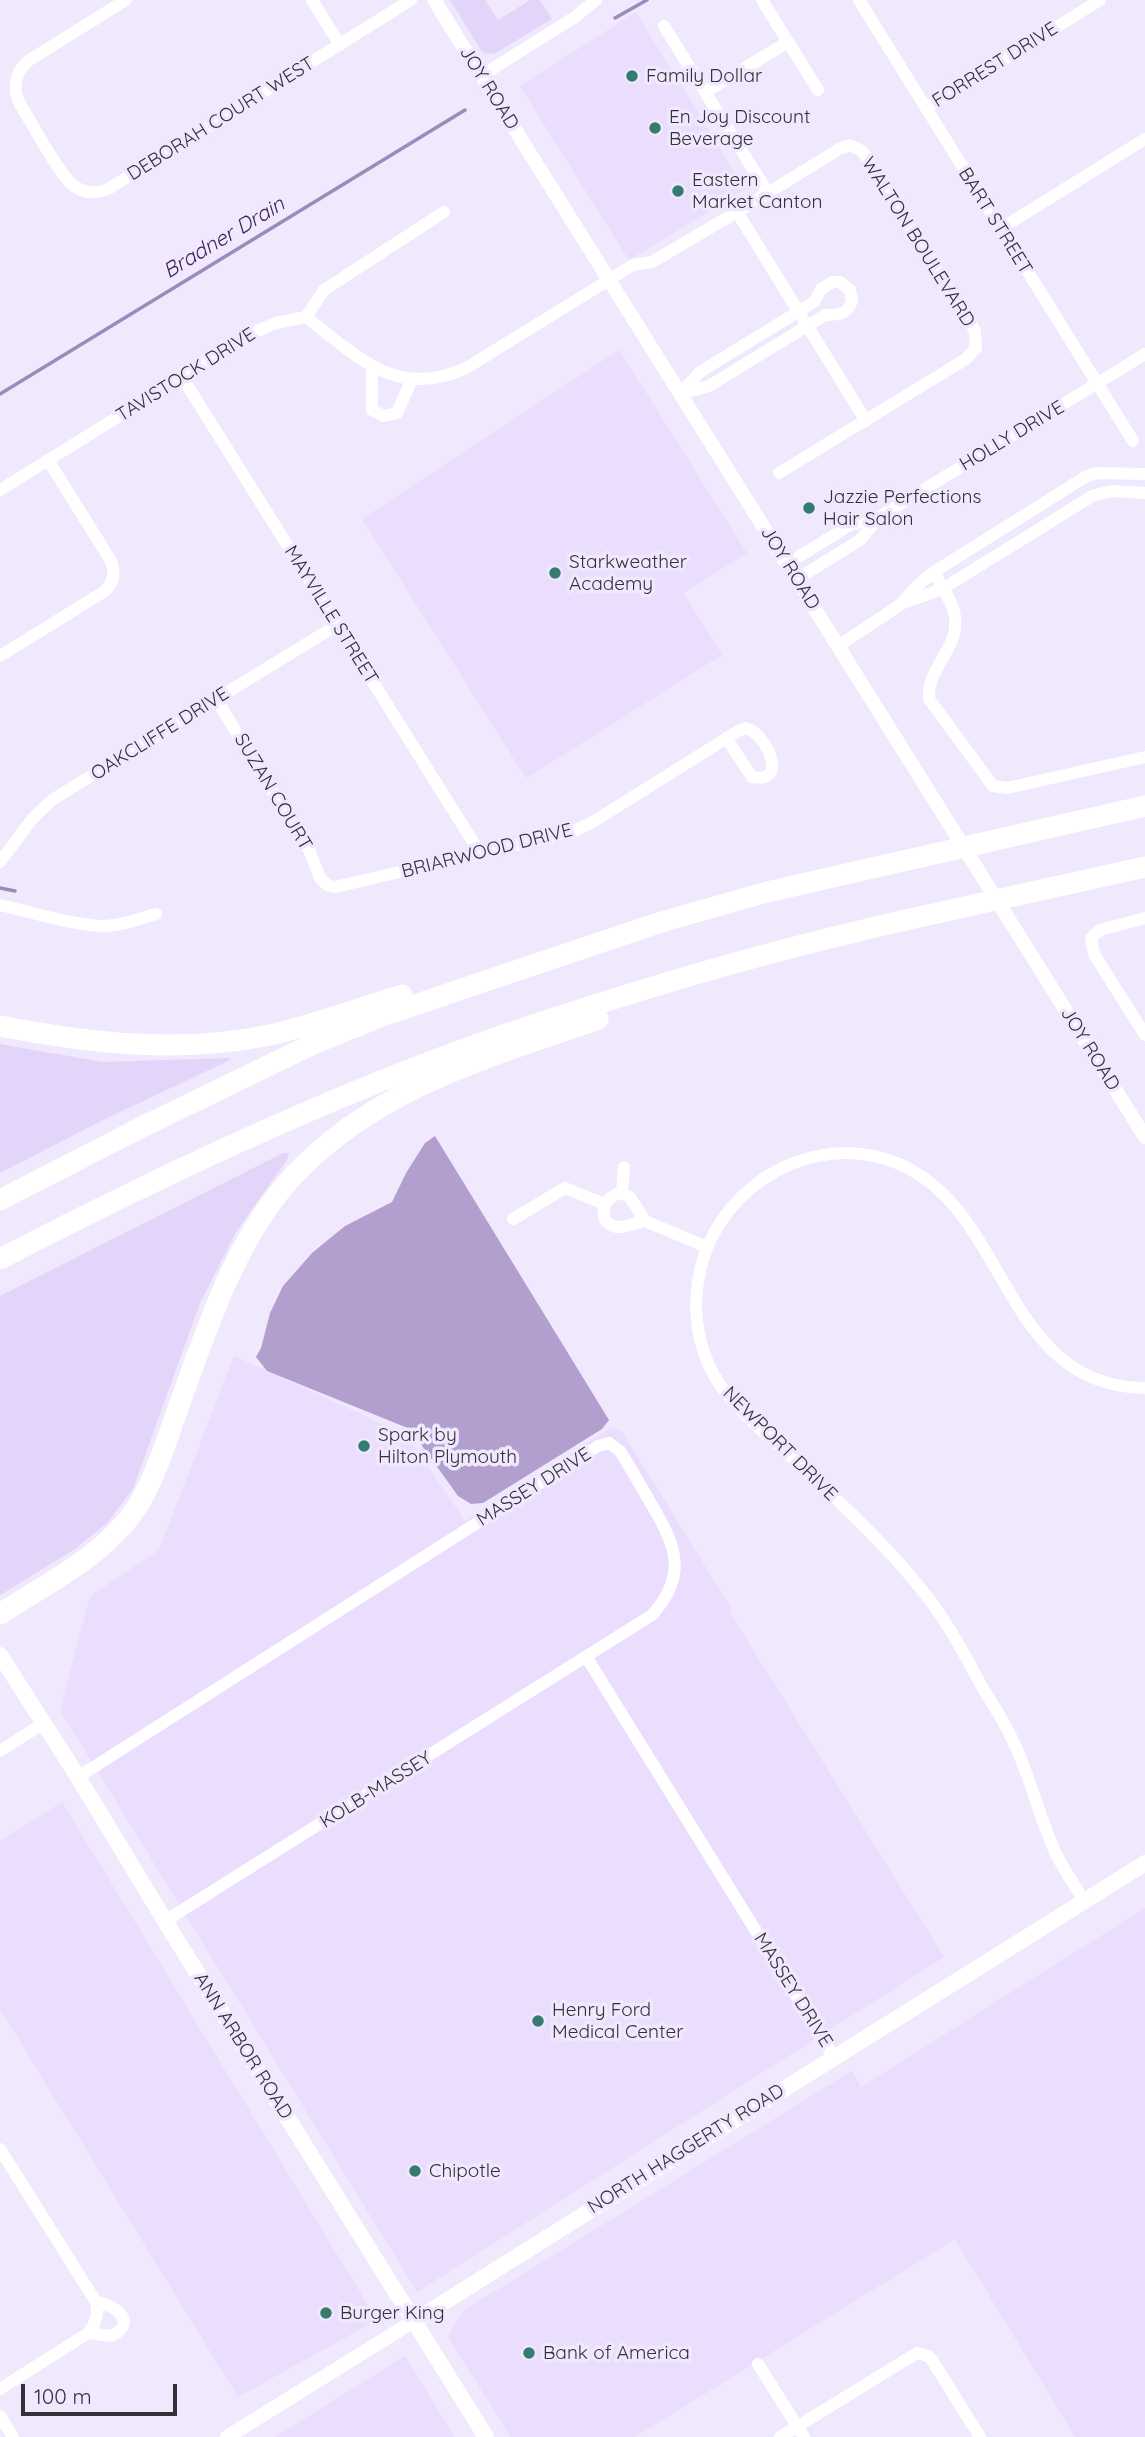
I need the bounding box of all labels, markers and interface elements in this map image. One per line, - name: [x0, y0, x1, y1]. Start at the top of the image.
- street label: FORREST DRIVE: [928, 17, 1062, 113]
- street label: JOY ROAD: [455, 42, 523, 134]
- street label: DEBORAH COURT WEST: [123, 52, 319, 186]
- place label: Family Dollar: [646, 65, 762, 87]
- marker: Family Dollar: [624, 68, 640, 84]
- place label: En Joy Discount Beverage: [669, 106, 810, 150]
- marker: En Joy Discount Beverage: [647, 120, 663, 136]
- street label: WALTON BOULEVARD: [856, 153, 980, 331]
- street label: BART STREET: [953, 163, 1037, 279]
- place label: Eastern Market Canton: [692, 169, 822, 213]
- marker: Eastern Market Canton: [670, 183, 686, 199]
- water label: Bradner Drain: [159, 192, 289, 284]
- street label: TAVISTOCK DRIVE: [112, 323, 260, 427]
- street label: HOLLY DRIVE: [956, 396, 1068, 476]
- place label: Jazzie Perfections Hair Salon: [823, 486, 981, 530]
- marker: Jazzie Perfections Hair Salon: [801, 500, 817, 516]
- street label: JOY ROAD: [756, 522, 824, 614]
- street label: MAYVILLE STREET: [279, 541, 383, 689]
- place label: Starkweather Academy: [569, 551, 687, 595]
- marker: Starkweather Academy: [547, 565, 563, 581]
- street label: OAKCLIFFE DRIVE: [87, 682, 233, 786]
- street label: SUZAN COURT: [229, 729, 317, 855]
- street label: BRIARWOOD DRIVE: [399, 819, 575, 883]
- street label: JOY ROAD: [1056, 1003, 1124, 1095]
- street label: NEWPORT DRIVE: [718, 1382, 842, 1506]
- place label: Spark by Hilton Plymouth: [378, 1424, 517, 1468]
- marker: Spark by Hilton Plymouth: [356, 1438, 372, 1454]
- street label: MASSEY DRIVE: [473, 1443, 595, 1531]
- street label: KOLB-MASSEY: [316, 1747, 436, 1833]
- street label: MASSEY DRIVE: [749, 1929, 837, 2051]
- street label: ANN ARBOR ROAD: [189, 1969, 297, 2123]
- place label: Henry Ford Medical Center: [552, 1999, 683, 2043]
- marker: Henry Ford Medical Center: [530, 2013, 546, 2029]
- street label: NORTH HAGGERTY ROAD: [584, 2079, 788, 2219]
- place label: Chipotle: [429, 2160, 501, 2182]
- marker: Chipotle: [407, 2163, 423, 2179]
- place label: Burger King: [340, 2302, 445, 2324]
- marker: Burger King: [318, 2305, 334, 2321]
- place label: Bank of America: [543, 2342, 690, 2364]
- marker: Bank of America: [521, 2345, 537, 2361]
- scale bar: [24, 2370, 180, 2414]
- text: 100 m: [34, 2383, 92, 2409]

